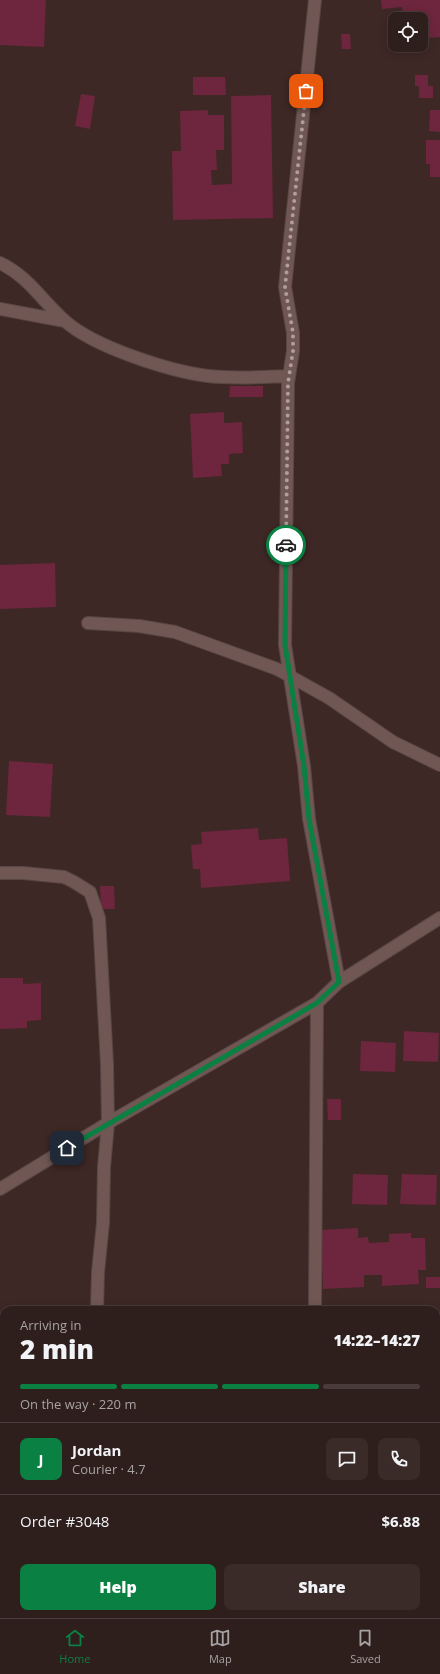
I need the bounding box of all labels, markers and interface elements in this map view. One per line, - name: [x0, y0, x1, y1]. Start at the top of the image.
- map controls: [388, 12, 428, 52]
- button: locate: [388, 12, 428, 52]
- pin: [289, 74, 323, 108]
- icon: bag: [295, 80, 317, 102]
- courier: [266, 525, 306, 565]
- icon: car: [275, 534, 297, 556]
- pin: [50, 1131, 84, 1165]
- icon: home: [56, 1137, 78, 1159]
- text: Arriving in: [20, 1316, 82, 1334]
- text: 14:22–14:27: [334, 1330, 420, 1350]
- text: 2 min: [20, 1331, 94, 1367]
- text: On the way · 220 m: [20, 1395, 136, 1413]
- button: chat: [326, 1438, 368, 1480]
- button: phone: [378, 1438, 420, 1480]
- text: Jordan: [72, 1440, 121, 1460]
- text: J: [39, 1449, 43, 1469]
- text: Courier · 4.7: [72, 1460, 146, 1478]
- text: Order #3048: [20, 1511, 109, 1531]
- text: $6.88: [381, 1511, 420, 1531]
- button: Help: [20, 1564, 216, 1610]
- button: Share: [224, 1564, 420, 1610]
- tab: Home: [59, 1627, 90, 1666]
- tab: Map: [209, 1627, 232, 1666]
- tab: Saved: [350, 1627, 381, 1666]

